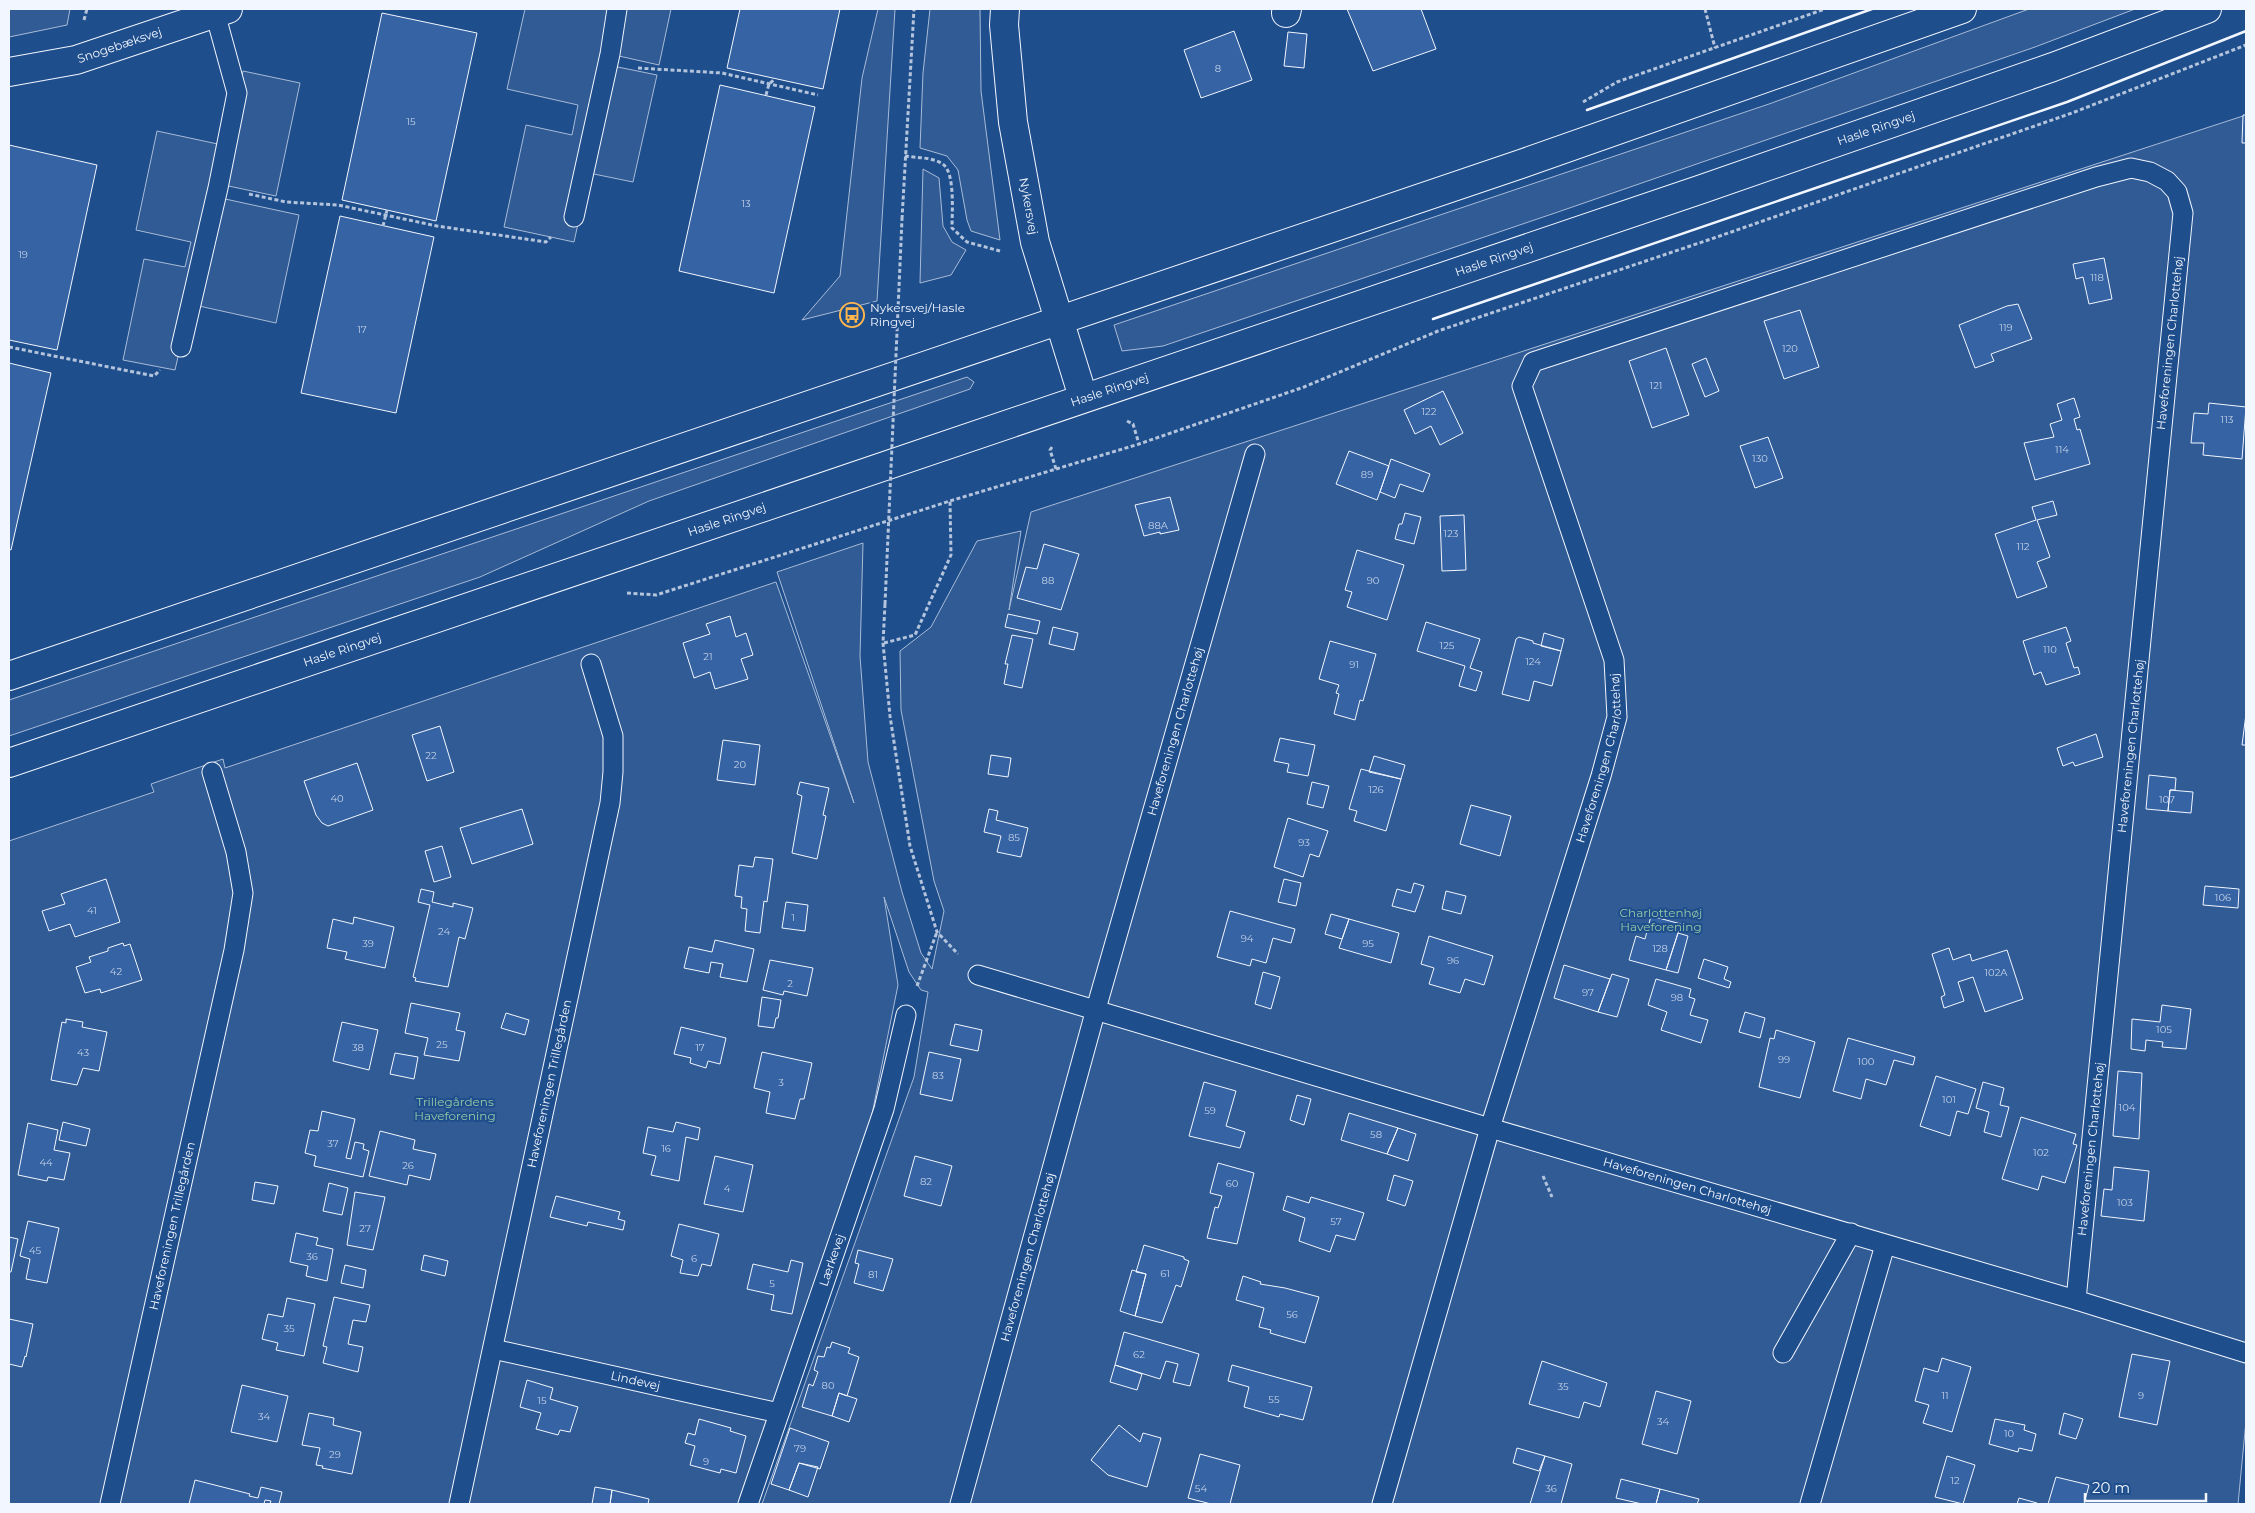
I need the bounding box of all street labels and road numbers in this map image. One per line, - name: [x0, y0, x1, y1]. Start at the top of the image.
- street label: Snogebæksvej: [75, 24, 163, 66]
- street label: Hasle Ringvej: [1835, 108, 1917, 148]
- street label: Nykersvej: [1016, 176, 1042, 236]
- street label: Hasle Ringvej: [1453, 239, 1535, 279]
- street label: Haveforeningen Charlottehøj: [2153, 255, 2186, 431]
- street label: Hasle Ringvej: [1068, 369, 1150, 410]
- street label: Hasle Ringvej: [686, 499, 768, 539]
- street label: Hasle Ringvej: [301, 629, 383, 670]
- street label: Haveforeningen Charlottehøj: [1144, 645, 1206, 817]
- street label: Haveforeningen Charlottehøj: [2114, 658, 2147, 834]
- street label: Haveforeningen Charlottehøj: [1572, 673, 1624, 845]
- street label: Haveforeningen Trillegården: [524, 998, 574, 1169]
- street label: Haveforeningen Charlottehøj: [2074, 1061, 2107, 1237]
- street label: Haveforeningen Trillegården: [146, 1140, 198, 1311]
- street label: Haveforeningen Charlottehøj: [1601, 1154, 1773, 1217]
- street label: Haveforeningen Charlottehøj: [997, 1171, 1058, 1343]
- street label: Lærkevej: [816, 1232, 847, 1288]
- street label: Lindevej: [609, 1368, 662, 1393]

